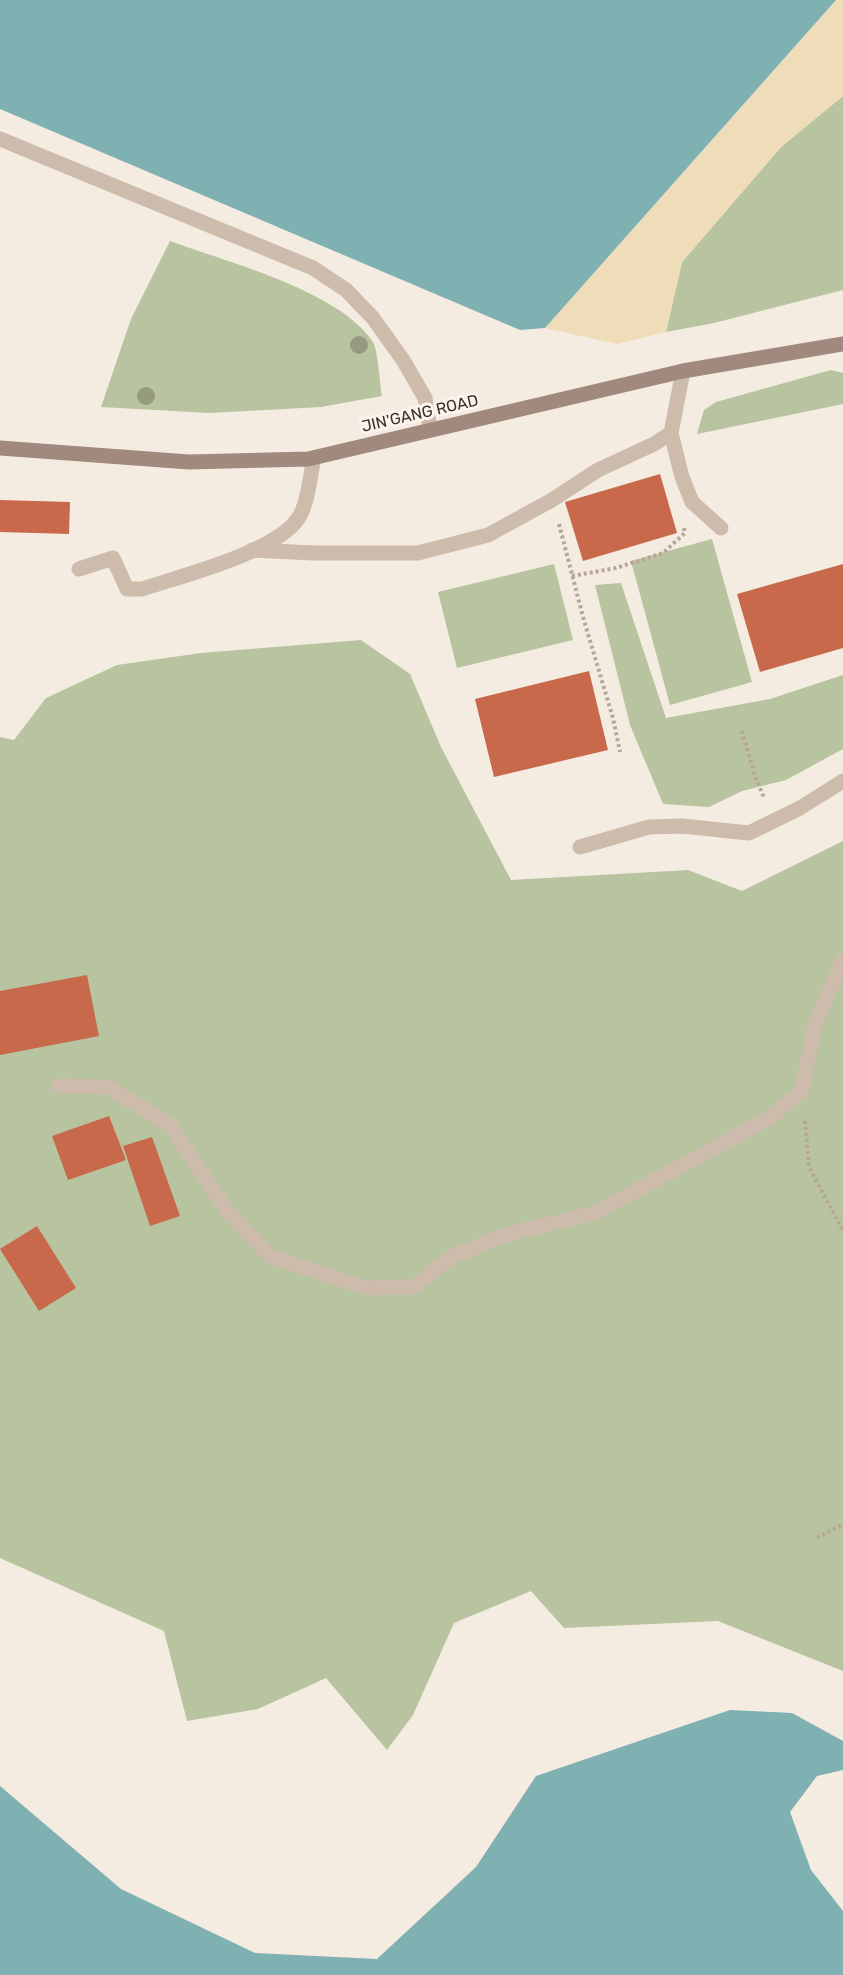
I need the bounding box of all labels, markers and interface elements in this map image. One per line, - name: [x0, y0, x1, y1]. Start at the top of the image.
- street label: JIN'GANG ROAD: [360, 391, 480, 437]

